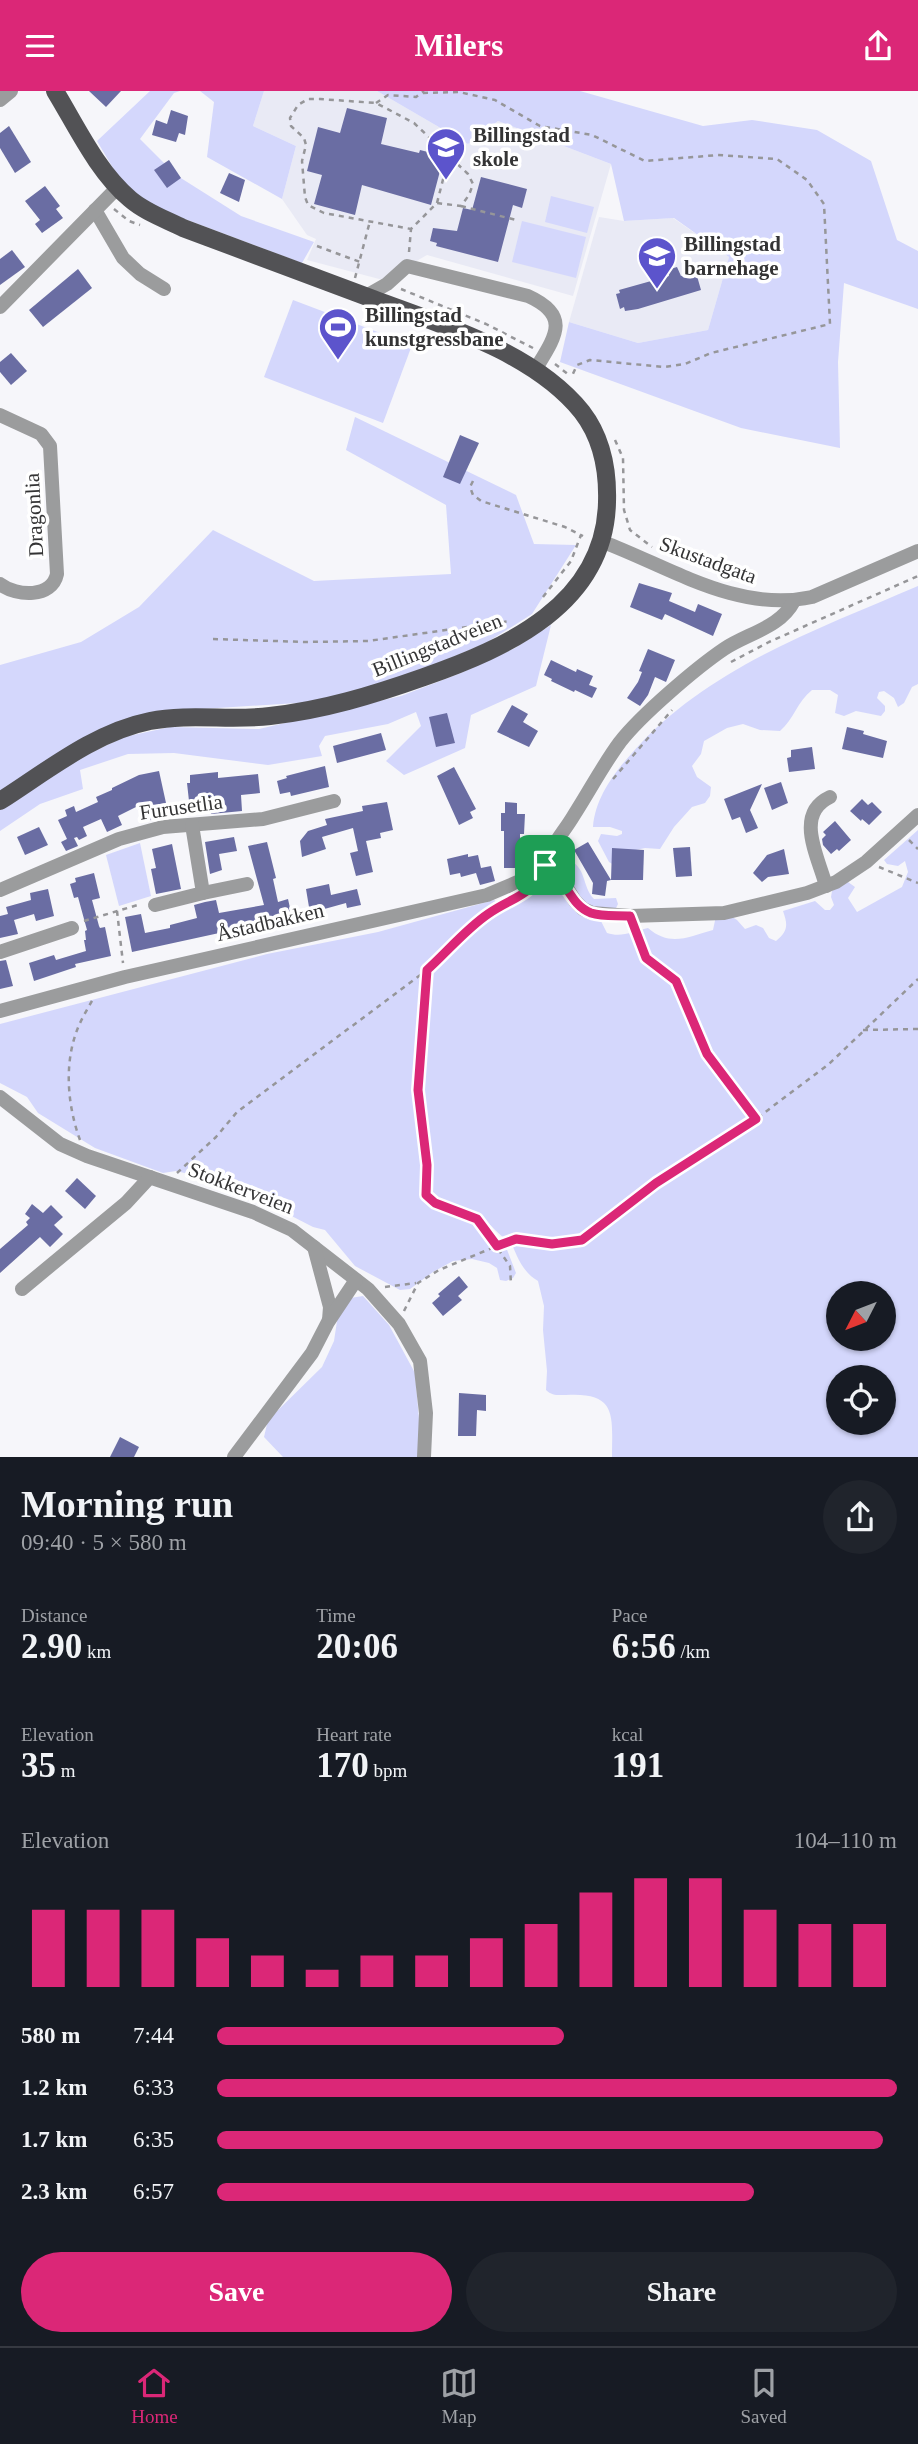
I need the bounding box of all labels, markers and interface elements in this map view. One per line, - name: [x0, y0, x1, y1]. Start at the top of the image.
- icon: menu: [21, 27, 59, 65]
- text: Milers: [415, 27, 503, 63]
- icon: share: [859, 27, 897, 65]
- place label: Billingstad skole: [473, 123, 570, 171]
- school or university icon: Billingstad skole: [425, 126, 467, 181]
- place label: Billingstad barnehage: [684, 232, 781, 280]
- school or university icon: Billingstad barnehage: [636, 235, 678, 290]
- place label: Billingstad kunstgressbane: [365, 303, 504, 351]
- sports icon: Billingstad kunstgressbane: [317, 306, 359, 361]
- street label: Dragonlia: [20, 472, 48, 558]
- street label: Skustadgata: [656, 531, 760, 589]
- street label: Billingstadveien: [369, 608, 506, 682]
- street label: Furusetlia: [138, 789, 225, 825]
- pin: [515, 835, 575, 895]
- icon: arrive: [526, 846, 564, 884]
- street label: Åstadbakken: [214, 898, 327, 946]
- street label: Stokkerveien: [185, 1157, 297, 1219]
- north arrow: [826, 1281, 896, 1351]
- map controls: [826, 1281, 896, 1435]
- button: locate: [826, 1365, 896, 1435]
- button: share: [823, 1480, 897, 1554]
- text: Morning run: [21, 1483, 233, 1525]
- text: 09:40 · 5 × 580 m: [21, 1530, 187, 1555]
- text: Distance: [21, 1605, 87, 1626]
- text: Time: [316, 1605, 356, 1626]
- text: Pace: [612, 1605, 648, 1626]
- text: 2.90: [21, 1627, 82, 1666]
- text: 20:06: [316, 1627, 398, 1666]
- text: 6:56: [612, 1627, 676, 1666]
- text: km: [82, 1641, 111, 1662]
- text: /km: [676, 1641, 710, 1662]
- text: Elevation: [21, 1724, 94, 1745]
- text: Heart rate: [316, 1724, 392, 1745]
- text: kcal: [612, 1724, 643, 1745]
- text: 35: [21, 1746, 56, 1785]
- text: 170: [316, 1746, 369, 1785]
- text: 191: [612, 1746, 664, 1785]
- text: m: [56, 1760, 76, 1781]
- text: bpm: [369, 1760, 407, 1781]
- text: Elevation: [21, 1828, 109, 1853]
- text: 104–110 m: [794, 1828, 897, 1853]
- text: 580 m: [21, 2023, 80, 2048]
- text: 7:44: [133, 2023, 174, 2048]
- text: 1.2 km: [21, 2075, 87, 2100]
- text: 6:33: [133, 2075, 174, 2100]
- text: 1.7 km: [21, 2127, 87, 2152]
- text: 6:35: [133, 2127, 174, 2152]
- text: 2.3 km: [21, 2179, 87, 2204]
- text: 6:57: [133, 2179, 174, 2204]
- button: Save: [21, 2252, 452, 2332]
- button: Share: [466, 2252, 897, 2332]
- tab: Home: [131, 2364, 178, 2428]
- tab: Map: [440, 2364, 478, 2428]
- tab: Saved: [740, 2364, 787, 2428]

